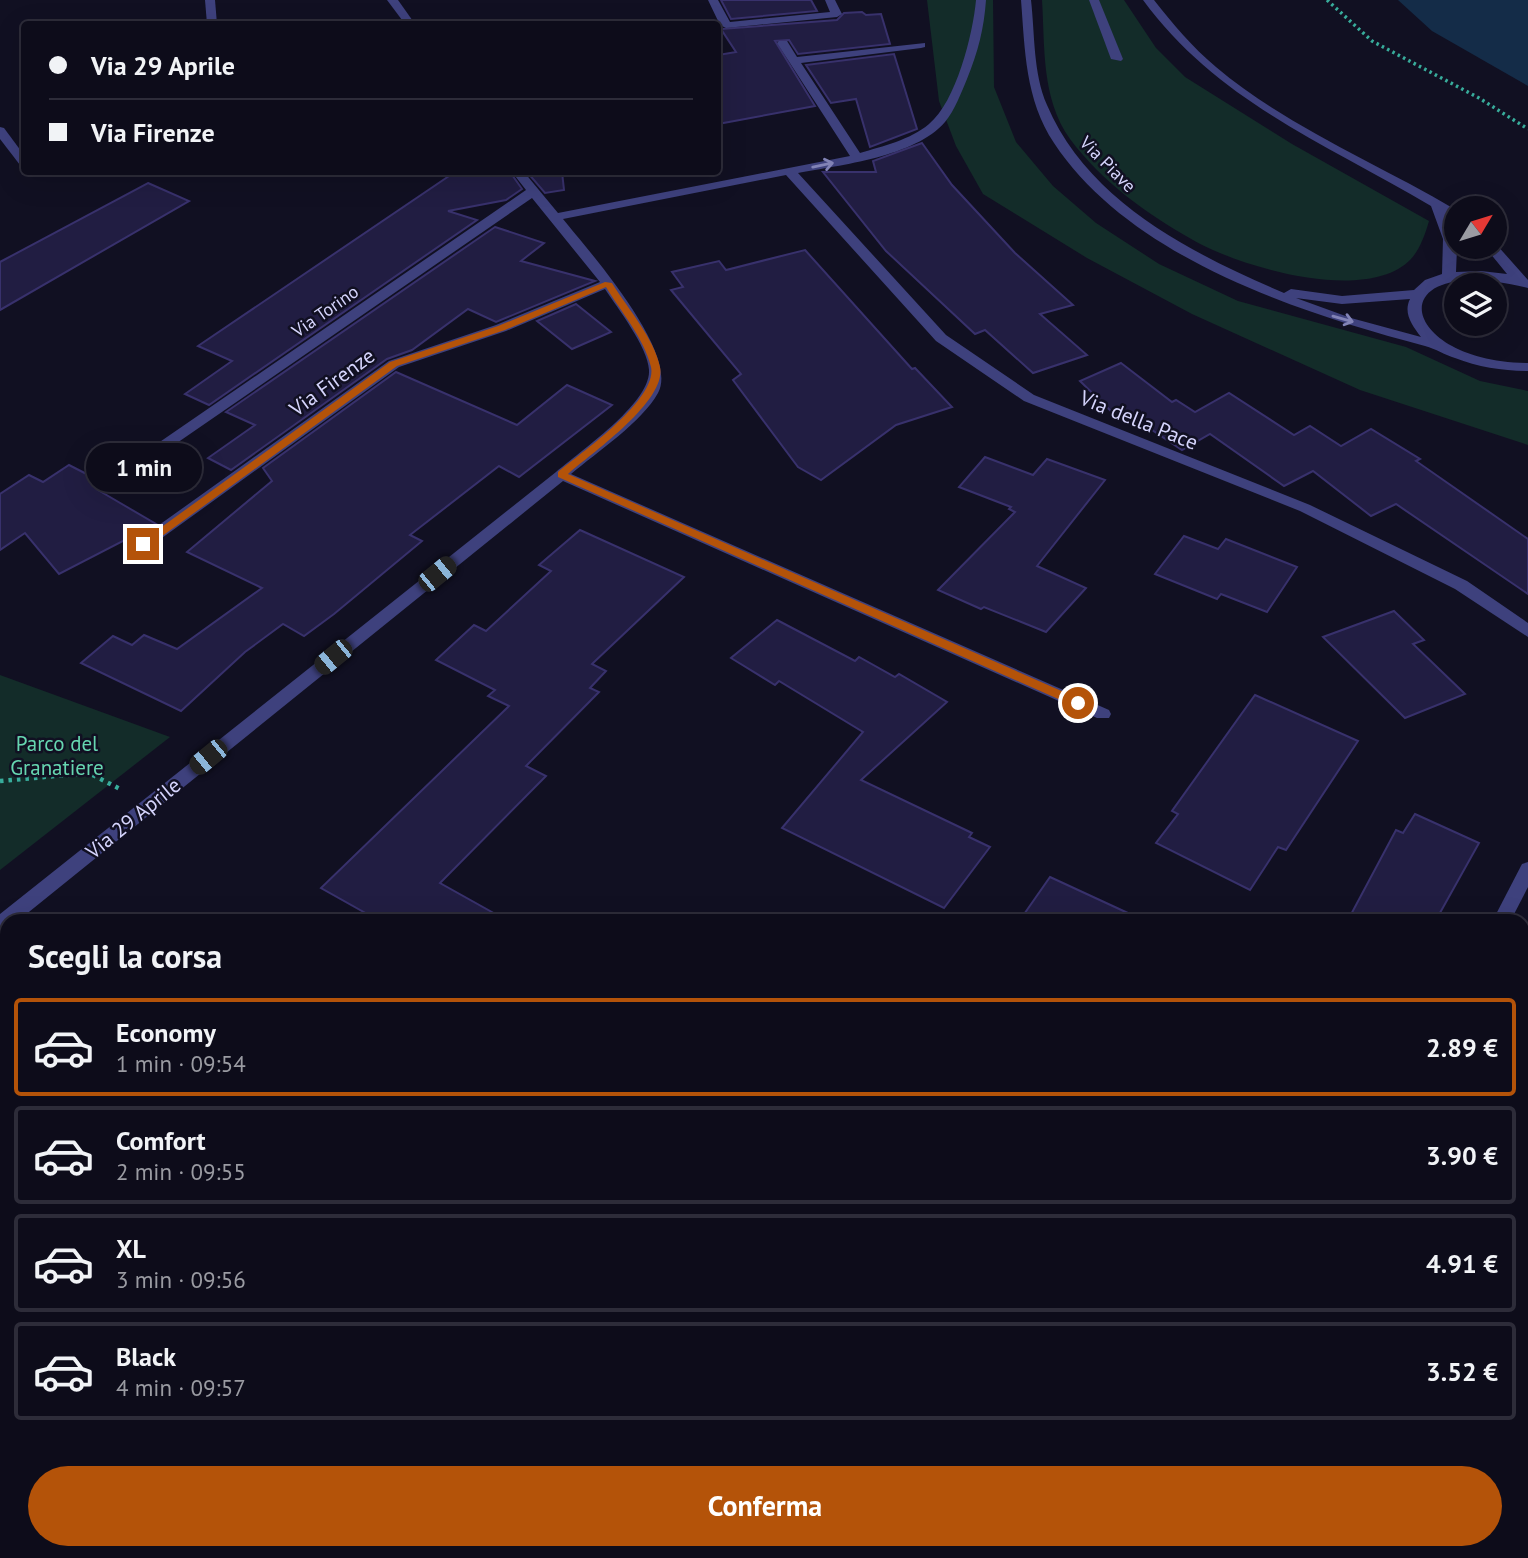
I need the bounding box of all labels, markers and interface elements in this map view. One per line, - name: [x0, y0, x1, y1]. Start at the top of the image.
- text: Via 29 Aprile: [91, 49, 235, 82]
- text: Via Firenze: [91, 116, 215, 149]
- street label: Via Piave: [1074, 130, 1141, 197]
- one-way arrow: [811, 157, 834, 171]
- north arrow: [1444, 196, 1507, 259]
- map controls: [1444, 196, 1507, 336]
- button: layers: [1444, 273, 1507, 336]
- street label: Via Torino: [286, 280, 363, 343]
- one-way arrow: [1332, 313, 1354, 326]
- street label: Via Firenze: [283, 342, 380, 423]
- street label: Via della Pace: [1075, 384, 1202, 456]
- callout: 1 min: [85, 442, 201, 491]
- text: 1 min: [116, 453, 172, 482]
- route end: [127, 528, 159, 560]
- car: [415, 553, 460, 595]
- car: [311, 636, 356, 678]
- route start: [1062, 687, 1094, 719]
- park label: Parco del Granatiere: [10, 730, 104, 781]
- car: [186, 736, 231, 778]
- street label: Via 29 Aprile: [79, 771, 186, 865]
- text: Scegli la corsa: [28, 935, 222, 977]
- icon: car: [32, 1016, 95, 1079]
- text: Economy: [116, 1016, 216, 1049]
- text: 2.89 €: [1426, 1031, 1498, 1064]
- text: 1 min · 09:54: [116, 1049, 246, 1078]
- icon: car: [32, 1124, 95, 1187]
- text: Comfort: [116, 1124, 206, 1157]
- text: 3.90 €: [1426, 1139, 1498, 1172]
- text: 2 min · 09:55: [116, 1157, 246, 1186]
- icon: car: [32, 1232, 95, 1295]
- text: XL: [116, 1232, 146, 1265]
- text: 4.91 €: [1426, 1247, 1498, 1280]
- text: 3 min · 09:56: [116, 1265, 246, 1294]
- icon: car: [32, 1340, 95, 1403]
- text: Black: [116, 1340, 176, 1373]
- text: 3.52 €: [1426, 1355, 1498, 1388]
- text: 4 min · 09:57: [116, 1373, 246, 1402]
- button: Conferma: [28, 1466, 1502, 1546]

